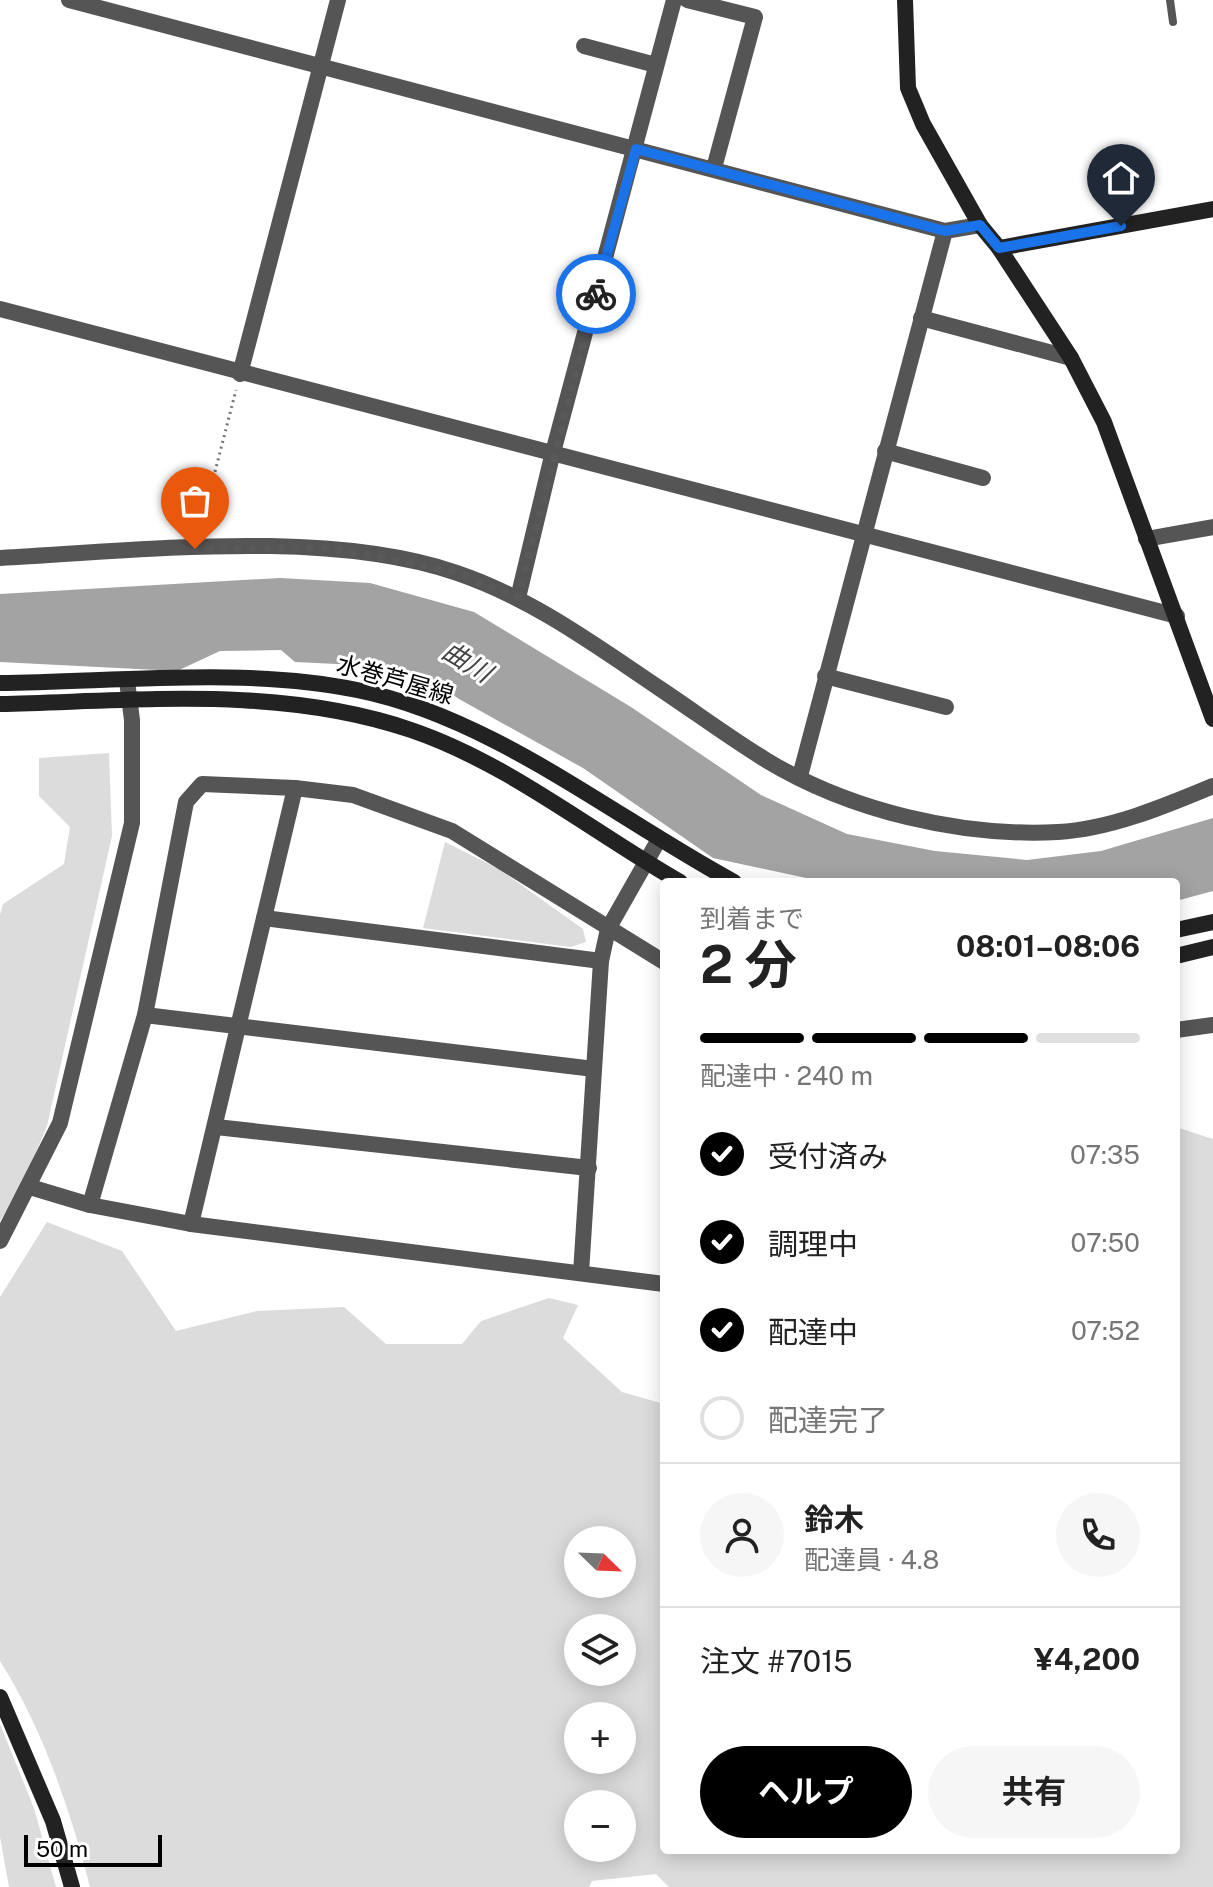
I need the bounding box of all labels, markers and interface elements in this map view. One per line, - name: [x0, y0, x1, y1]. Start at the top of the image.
- pin: [1087, 144, 1155, 226]
- icon: home: [1099, 156, 1143, 200]
- courier: [556, 254, 636, 334]
- icon: bike: [574, 272, 618, 316]
- pin: [161, 467, 229, 549]
- icon: bag: [173, 479, 217, 523]
- water label: 曲川: [437, 635, 500, 690]
- street label: 水巻芦屋線: [334, 649, 457, 709]
- text: 到着まで: [700, 903, 804, 934]
- text: 08:01–08:06: [956, 928, 1140, 964]
- text: 2 分: [700, 934, 797, 995]
- text: 配達中 · 240 m: [700, 1060, 873, 1091]
- icon: check: [700, 1132, 744, 1176]
- text: 受付済み: [768, 1138, 888, 1174]
- text: 07:35: [1070, 1139, 1140, 1170]
- icon: check: [700, 1220, 744, 1264]
- text: 調理中: [768, 1226, 858, 1262]
- text: 07:50: [1071, 1227, 1140, 1258]
- icon: check: [700, 1308, 744, 1352]
- text: 配達中: [768, 1314, 858, 1350]
- text: 07:52: [1071, 1315, 1140, 1346]
- text: 配達完了: [768, 1402, 888, 1438]
- button: person: [700, 1493, 784, 1577]
- button: phone: [1056, 1493, 1140, 1577]
- text: 鈴木: [804, 1501, 864, 1537]
- north arrow: [564, 1526, 636, 1598]
- map controls: [564, 1526, 636, 1862]
- text: 配達員 · 4.8: [804, 1544, 939, 1575]
- button: layers: [564, 1614, 636, 1686]
- text: ¥4,200: [1034, 1641, 1140, 1677]
- text: 注文 #7015: [700, 1643, 853, 1679]
- button: +: [564, 1702, 636, 1774]
- button: ヘルプ: [700, 1746, 912, 1838]
- button: 共有: [928, 1746, 1140, 1838]
- button: −: [564, 1790, 636, 1862]
- scale bar: [24, 1831, 162, 1867]
- text: 50 m: [36, 1836, 88, 1862]

